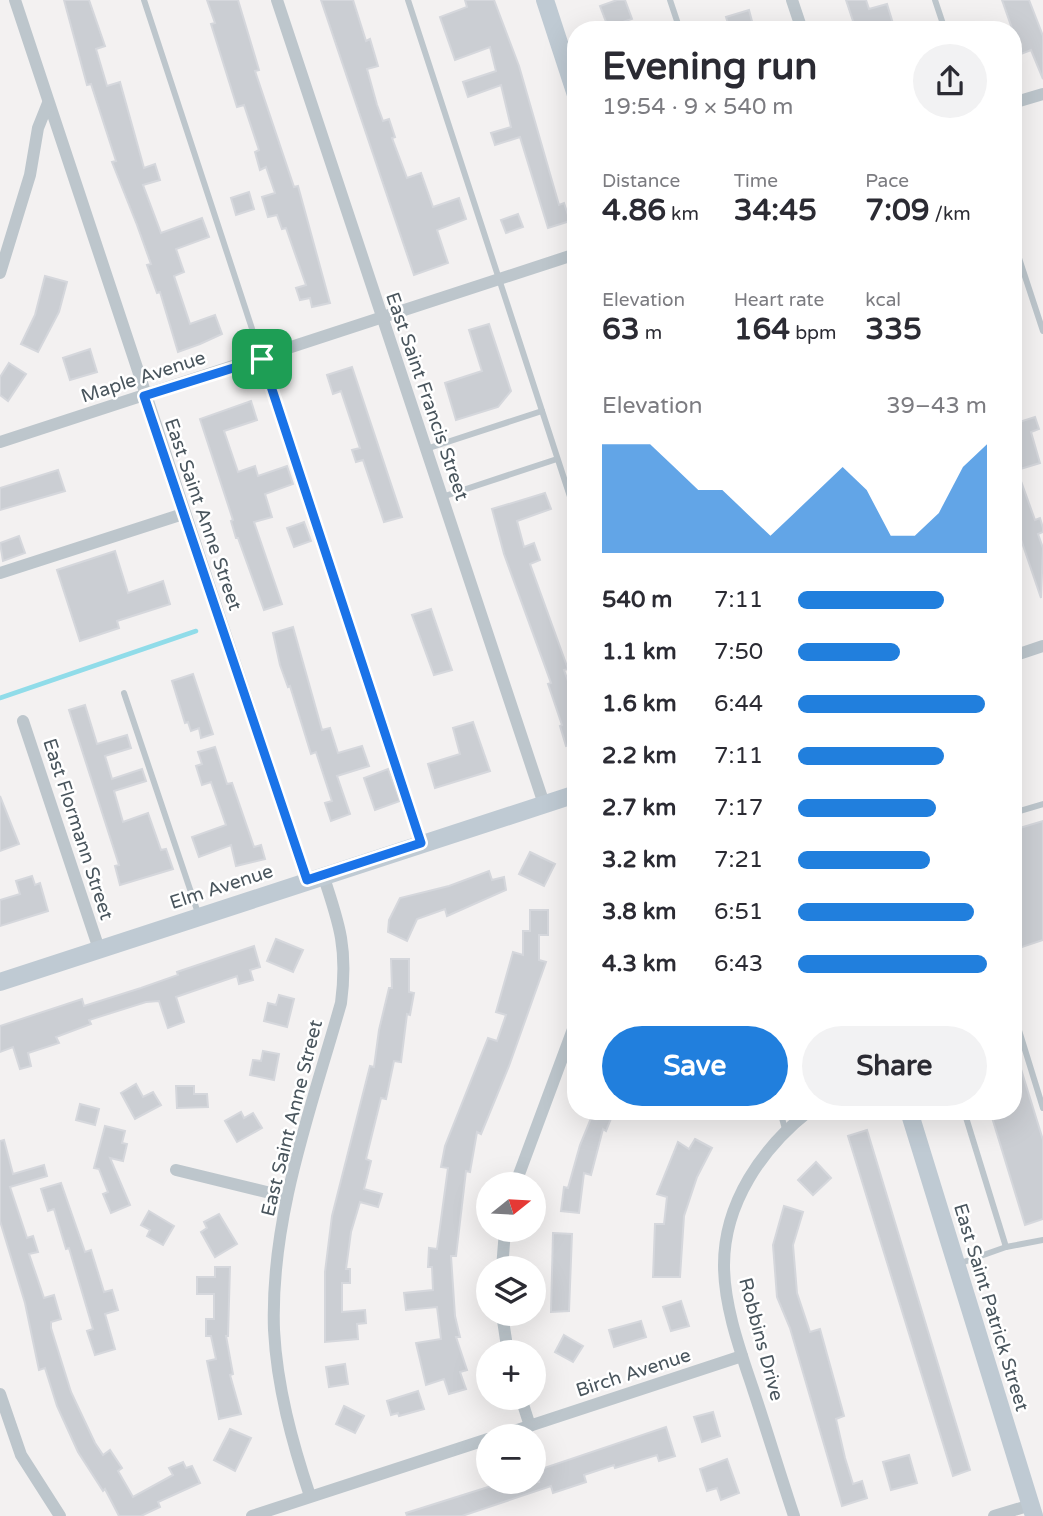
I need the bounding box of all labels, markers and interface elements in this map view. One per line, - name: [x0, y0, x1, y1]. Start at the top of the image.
- text: Evening run: [602, 44, 817, 90]
- button: share: [913, 44, 987, 118]
- text: 19:54 · 9 × 540 m: [602, 93, 793, 121]
- text: Distance: [602, 170, 680, 192]
- text: Time: [734, 170, 778, 192]
- text: Pace: [865, 170, 909, 192]
- text: 4.86: [602, 192, 666, 229]
- text: 34:45: [734, 192, 817, 229]
- text: 7:09: [865, 192, 930, 229]
- text: km: [666, 203, 699, 225]
- text: /km: [930, 203, 971, 225]
- text: Elevation: [602, 289, 685, 311]
- text: Heart rate: [734, 289, 824, 311]
- text: kcal: [865, 289, 901, 311]
- street label: East Saint Francis Street: [381, 290, 473, 503]
- text: 63: [602, 311, 640, 348]
- text: 164: [734, 311, 790, 348]
- text: 335: [865, 311, 922, 348]
- text: m: [640, 322, 662, 344]
- text: bpm: [790, 322, 837, 344]
- pin: [232, 329, 292, 389]
- icon: arrive: [243, 340, 281, 378]
- street label: Maple Avenue: [78, 346, 208, 407]
- text: Elevation: [602, 392, 703, 420]
- text: 39–43 m: [886, 392, 987, 420]
- street label: East Saint Anne Street: [160, 415, 246, 613]
- text: 540 m: [602, 586, 672, 614]
- text: 7:11: [714, 586, 763, 614]
- text: 1.1 km: [602, 638, 677, 666]
- text: 7:50: [714, 638, 763, 666]
- text: 1.6 km: [602, 690, 677, 718]
- text: 6:44: [714, 690, 763, 718]
- street label: East Flormann Street: [38, 736, 118, 923]
- text: 2.2 km: [602, 742, 677, 770]
- text: 7:11: [714, 742, 763, 770]
- text: 2.7 km: [602, 794, 676, 822]
- text: 7:17: [714, 794, 763, 822]
- text: 3.2 km: [602, 846, 677, 874]
- text: 7:21: [714, 846, 763, 874]
- street label: Elm Avenue: [167, 860, 276, 914]
- text: 3.8 km: [602, 898, 676, 926]
- text: 6:51: [714, 898, 763, 926]
- text: 4.3 km: [602, 950, 677, 978]
- text: 6:43: [714, 950, 763, 978]
- street label: East Saint Anne Street: [257, 1018, 327, 1219]
- button: Save: [602, 1026, 788, 1106]
- button: Share: [802, 1026, 987, 1106]
- north arrow: [476, 1172, 546, 1242]
- map controls: [476, 1172, 546, 1494]
- street label: East Saint Patrick Street: [949, 1201, 1033, 1414]
- button: layers: [476, 1256, 546, 1326]
- street label: Robbins Drive: [734, 1275, 788, 1403]
- button: +: [476, 1340, 546, 1410]
- street label: Birch Avenue: [573, 1344, 693, 1402]
- button: −: [476, 1424, 546, 1494]

